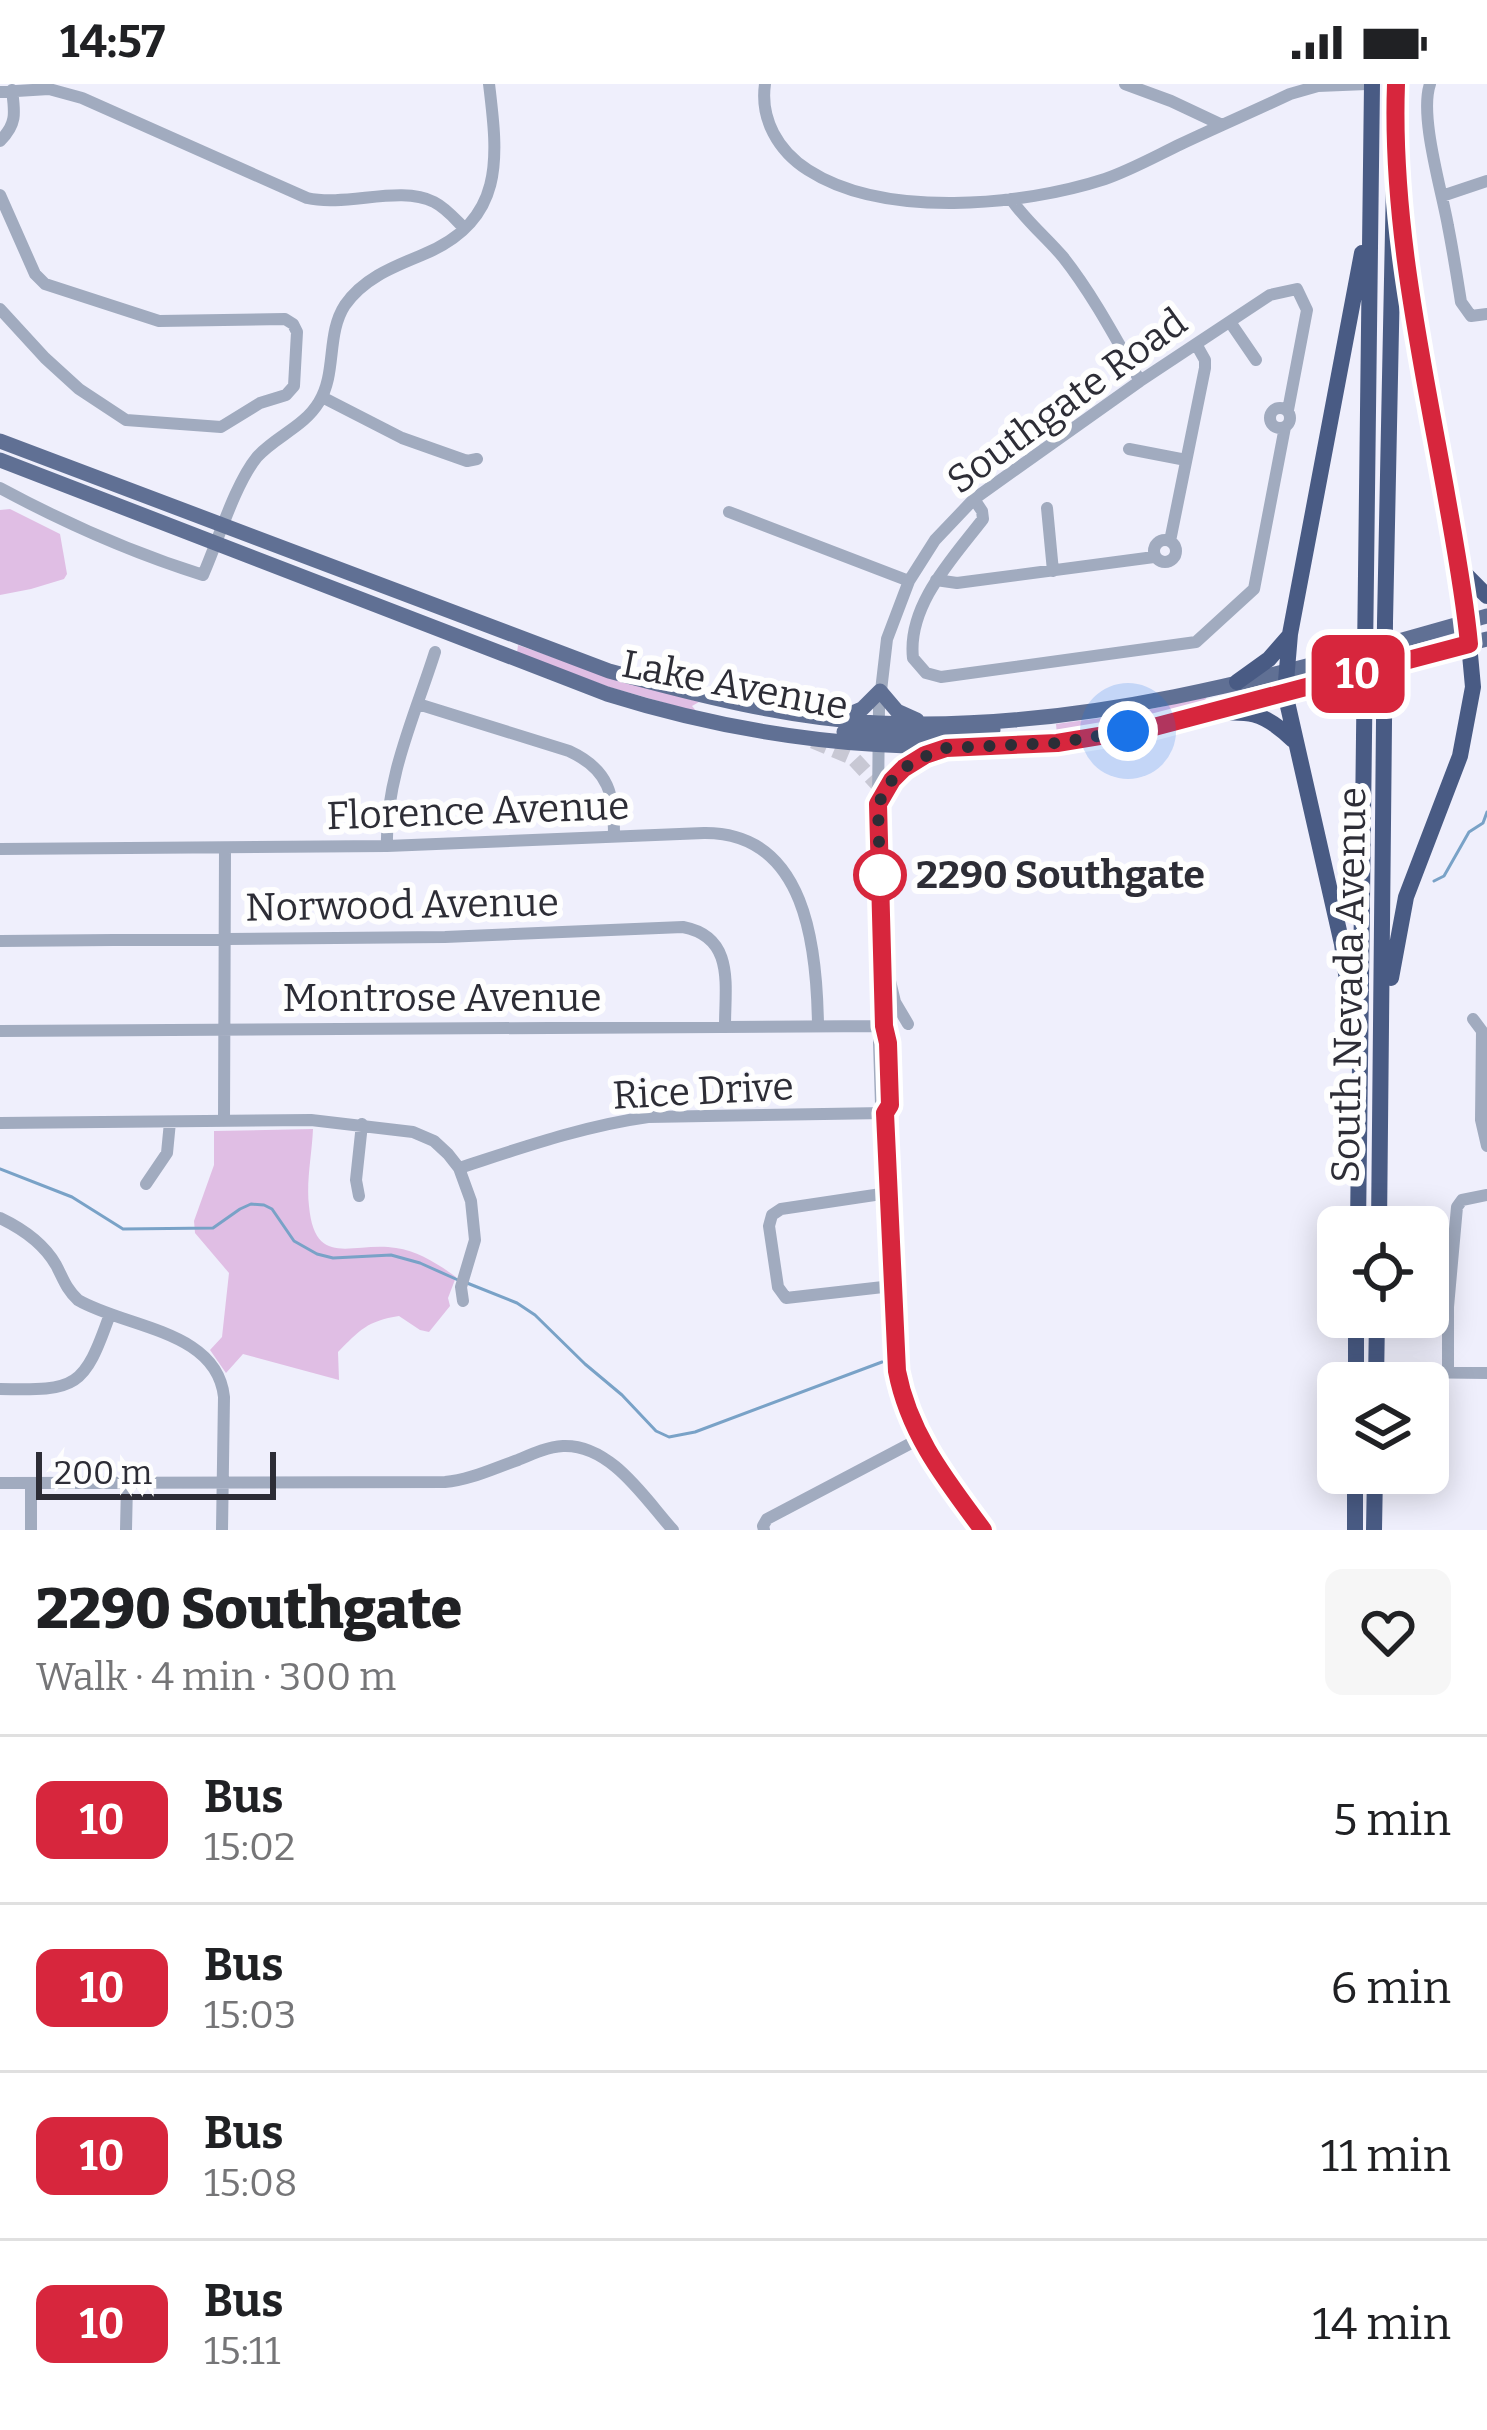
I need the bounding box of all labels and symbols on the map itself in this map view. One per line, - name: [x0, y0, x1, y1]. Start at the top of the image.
- street label: Southgate Road: [938, 299, 1196, 503]
- line badge: 10: [1304, 635, 1412, 713]
- street label: Lake Avenue: [618, 641, 852, 729]
- your location: [1098, 701, 1158, 761]
- street label: Florence Avenue: [326, 783, 630, 839]
- street label: South Nevada Avenue: [1323, 787, 1375, 1183]
- marker: 2290 Southgate: [855, 850, 905, 900]
- place label: 2290 Southgate: [916, 852, 1205, 898]
- street label: Norwood Avenue: [245, 879, 559, 931]
- street label: Montrose Avenue: [283, 975, 601, 1021]
- street label: Rice Drive: [611, 1063, 795, 1119]
- scale bar: [36, 1446, 276, 1499]

